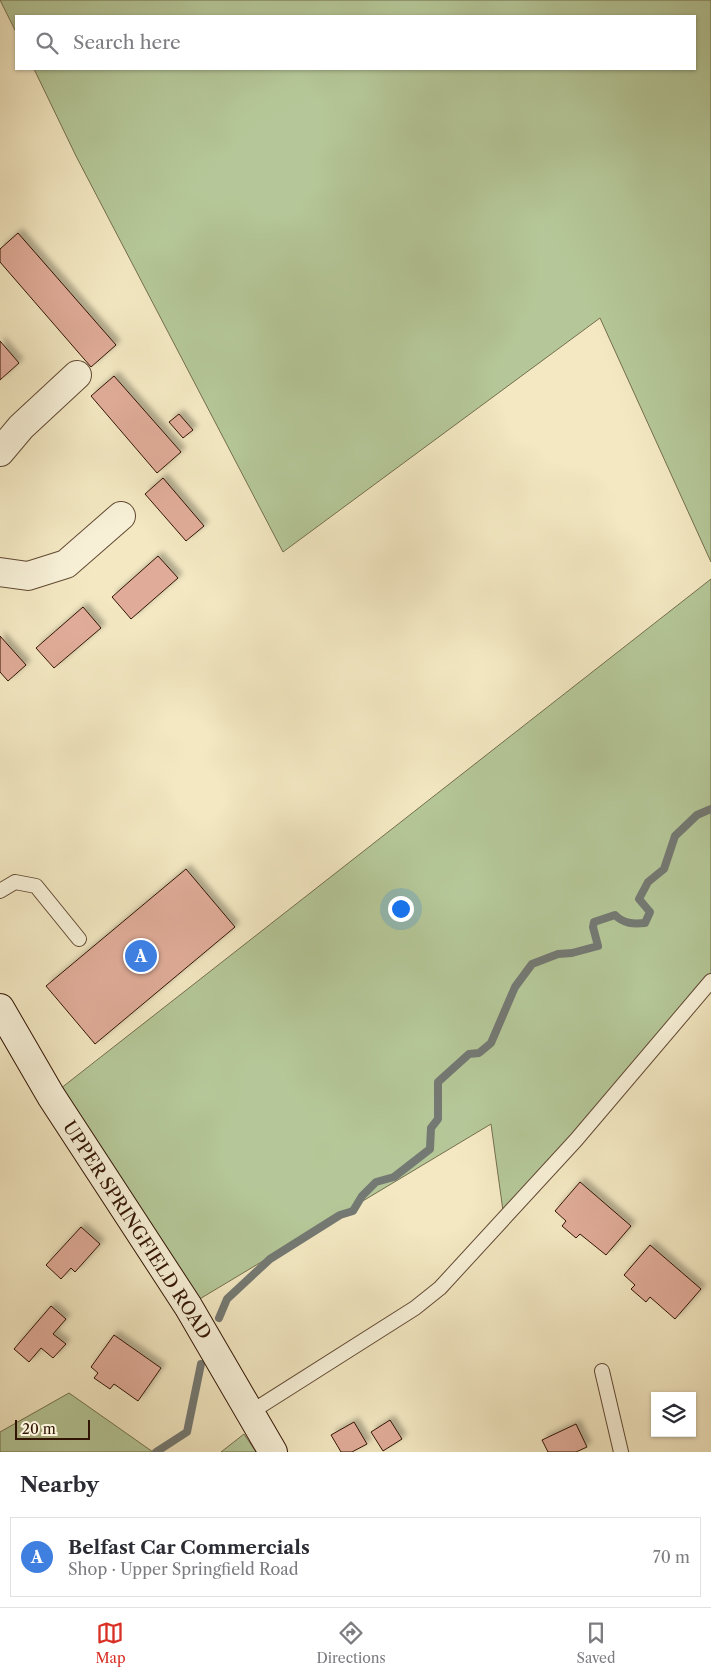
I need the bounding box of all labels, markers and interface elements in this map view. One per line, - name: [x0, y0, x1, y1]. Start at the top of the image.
- search box: [15, 15, 696, 70]
- icon: search: [33, 29, 61, 57]
- text: Search here: [73, 31, 181, 54]
- your location: [388, 896, 414, 922]
- pin: A: [125, 937, 157, 975]
- street label: UPPER SPRINGFIELD ROAD: [58, 1117, 216, 1343]
- map controls: [651, 1392, 696, 1437]
- button: layers: [651, 1392, 696, 1437]
- scale bar: [15, 1417, 90, 1440]
- text: 20 m: [22, 1420, 56, 1438]
- text: Nearby: [20, 1472, 99, 1497]
- text: Belfast Car Commercials: [68, 1536, 310, 1559]
- text: A: [31, 1547, 43, 1567]
- text: 70 m: [653, 1547, 690, 1567]
- text: Shop · Upper Springfield Road: [68, 1559, 298, 1579]
- tab: Map: [95, 1619, 126, 1667]
- tab: Directions: [316, 1619, 386, 1667]
- tab: Saved: [577, 1619, 615, 1667]

